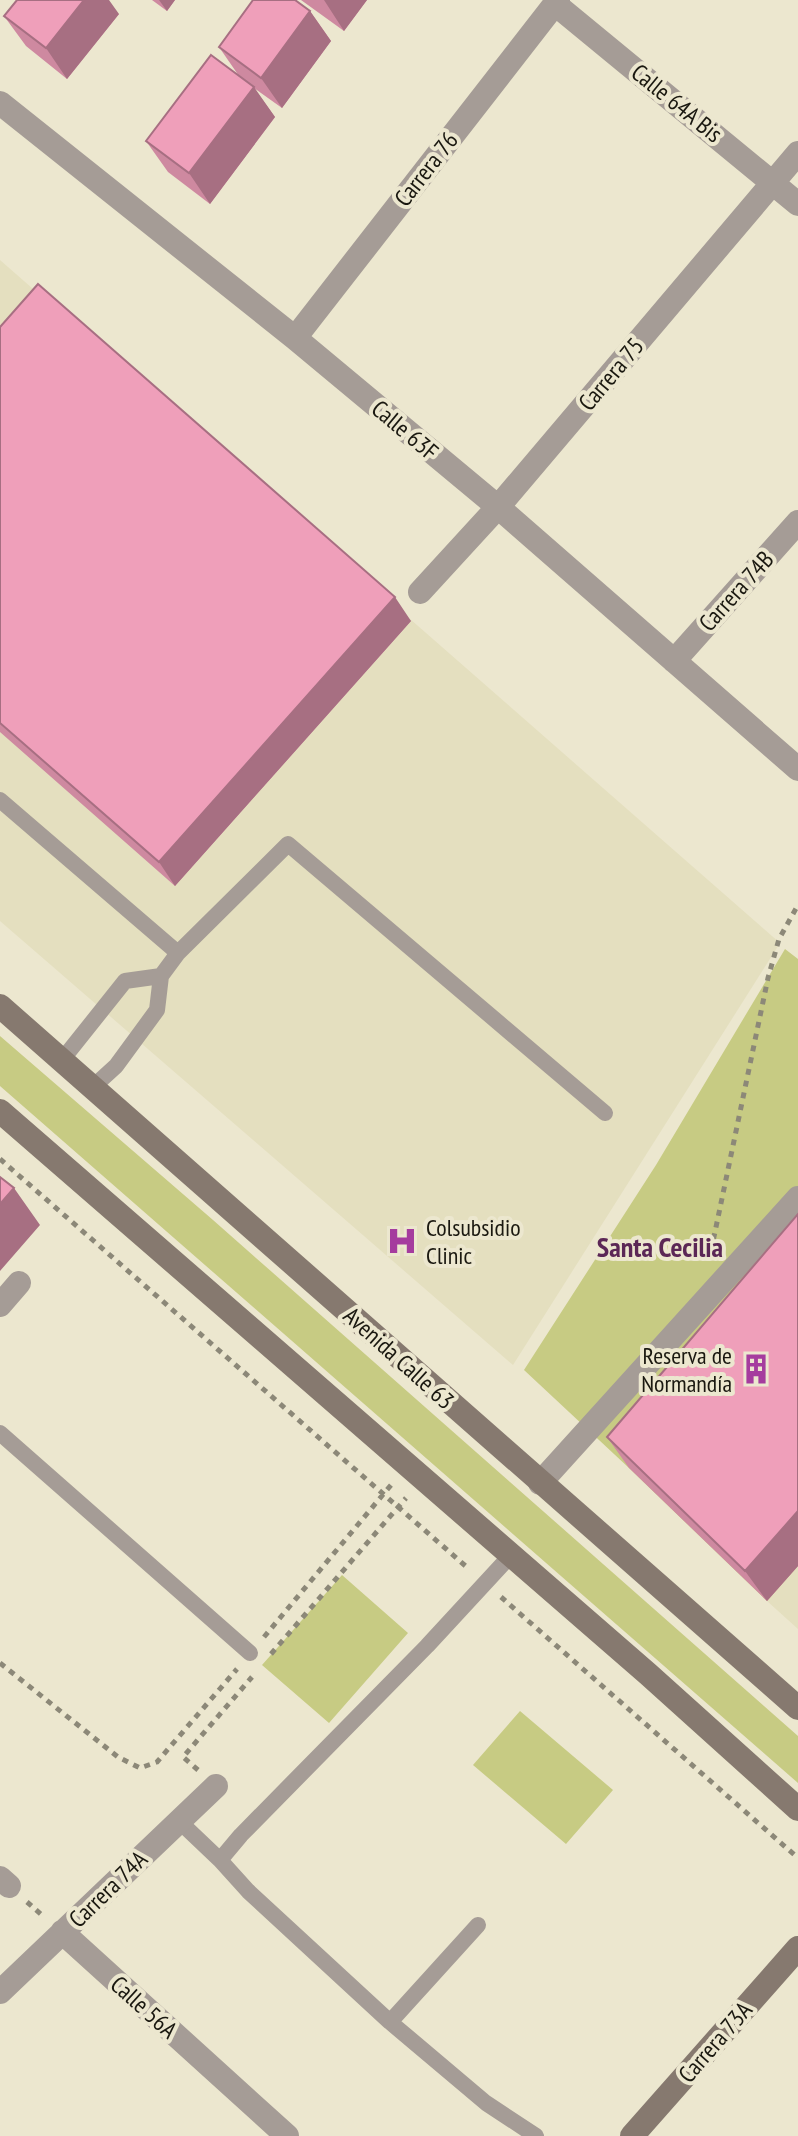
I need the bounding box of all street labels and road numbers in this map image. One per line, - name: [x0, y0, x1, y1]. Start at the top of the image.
- street label: Calle 64A Bis: [625, 57, 729, 149]
- street label: Carrera 76: [387, 125, 465, 213]
- street label: Carrera 75: [571, 331, 651, 417]
- street label: Calle 63F: [365, 393, 445, 467]
- street label: Carrera 74B: [692, 544, 780, 638]
- street label: Avenida Calle 63: [337, 1300, 461, 1416]
- street label: Carrera 74A: [62, 1844, 154, 1934]
- street label: Calle 56A: [104, 1969, 184, 2046]
- street label: Carrera 73A: [671, 1995, 759, 2089]

